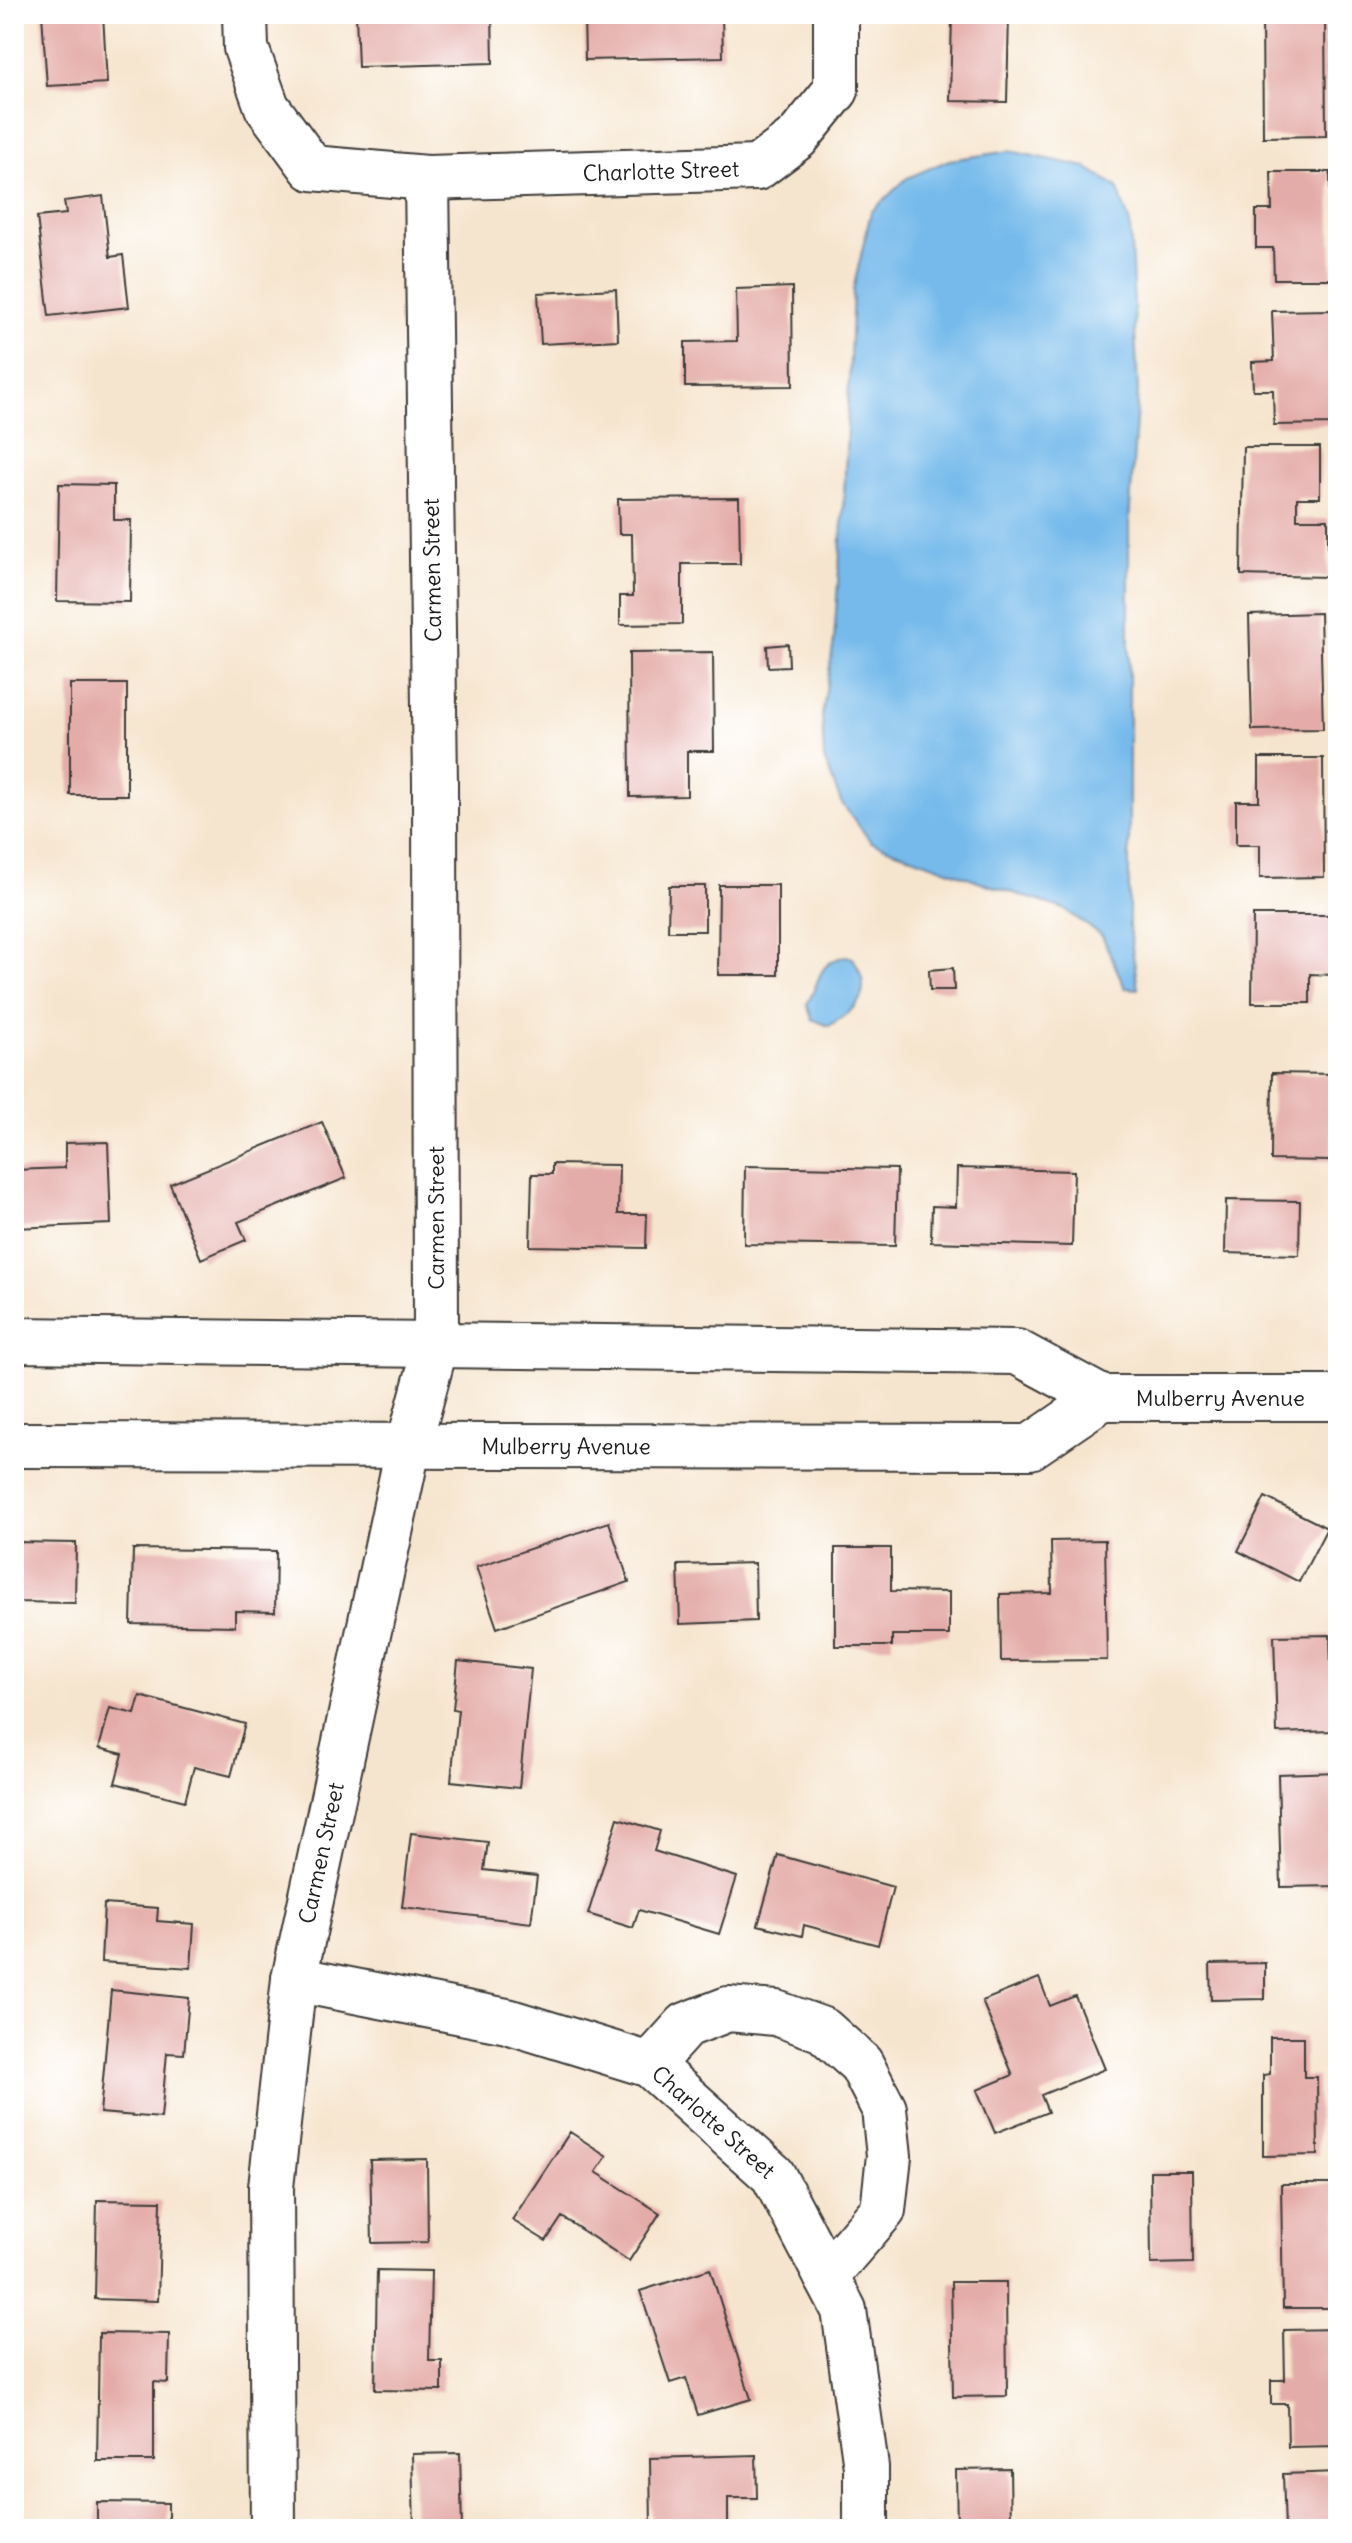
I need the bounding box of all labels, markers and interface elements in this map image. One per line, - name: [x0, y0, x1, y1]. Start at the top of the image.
- street label: Charlotte Street: [582, 155, 740, 187]
- street label: Carmen Street: [417, 498, 447, 642]
- street label: Carmen Street: [422, 1146, 450, 1290]
- street label: Mulberry Avenue: [1136, 1384, 1305, 1412]
- street label: Mulberry Avenue: [481, 1432, 651, 1460]
- street label: Carmen Street: [292, 1780, 350, 1926]
- street label: Charlotte Street: [646, 2059, 781, 2184]

